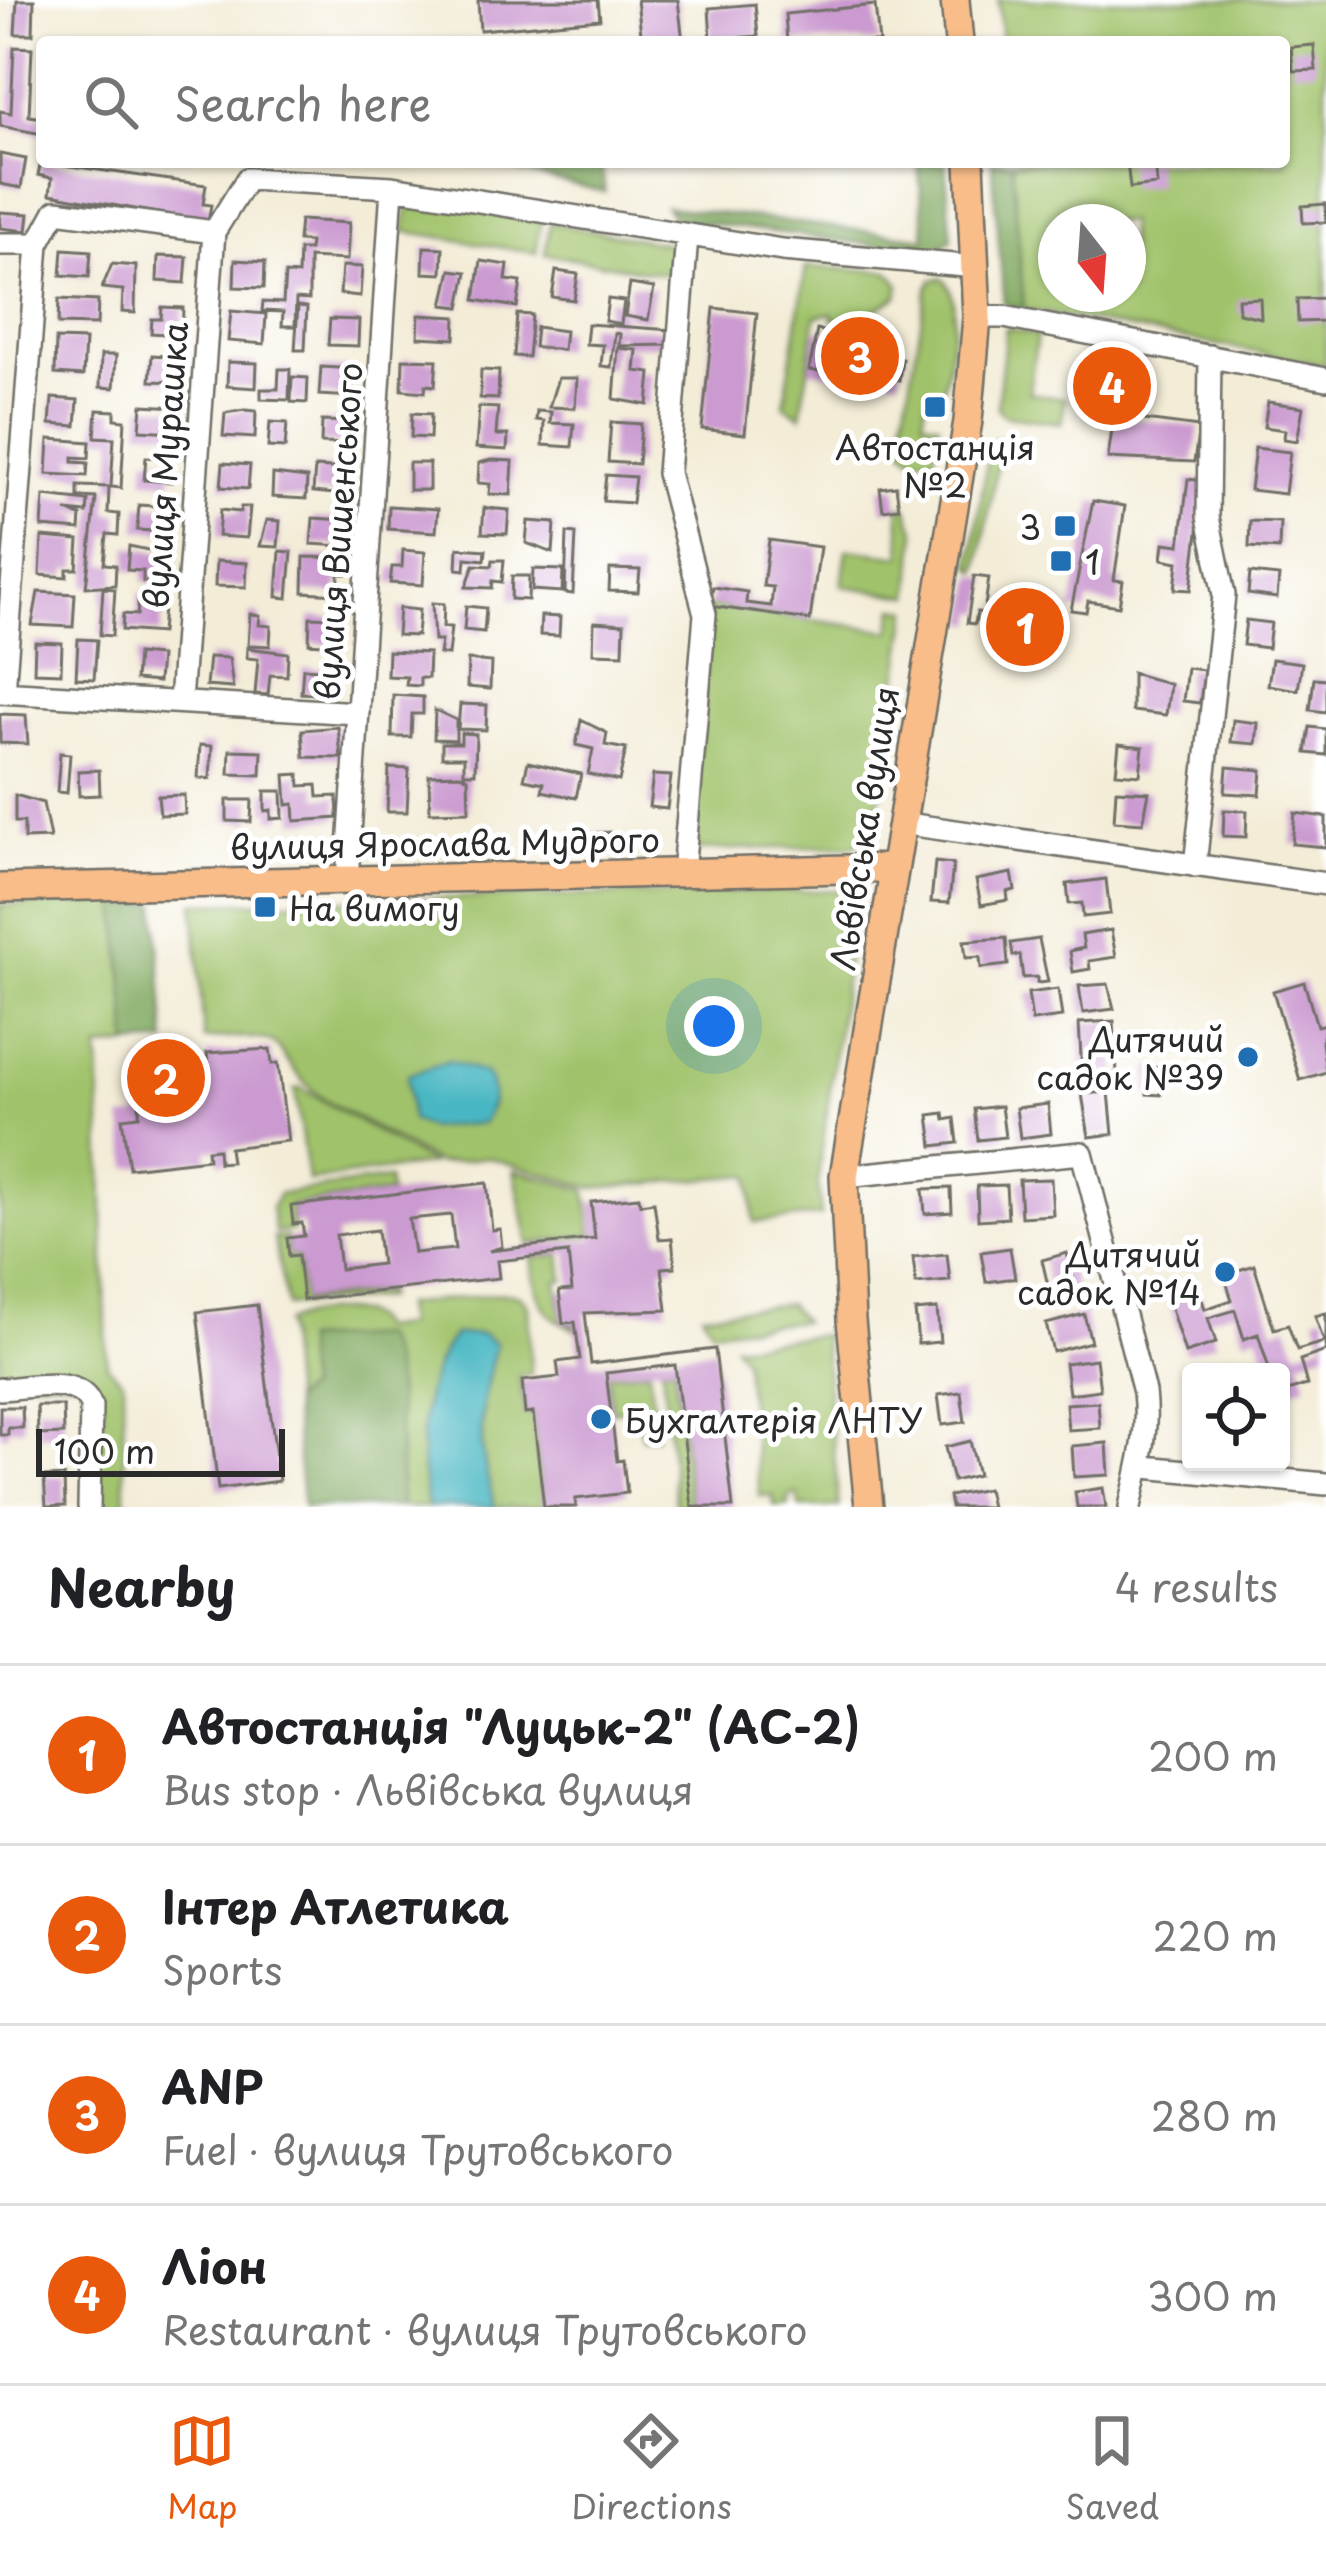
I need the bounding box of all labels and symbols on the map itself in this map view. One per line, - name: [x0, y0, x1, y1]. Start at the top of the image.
- north arrow: [1038, 204, 1146, 312]
- pin: 3: [821, 311, 899, 401]
- street label: вулиця Мурашка: [129, 320, 199, 610]
- pin: 4: [1073, 341, 1151, 431]
- street label: вулиця Вишенського: [300, 361, 374, 701]
- marker: Автостанція №2: [922, 394, 948, 420]
- place label: Автостанція №2: [835, 421, 1035, 509]
- place label: 3: [1019, 501, 1041, 551]
- marker: 3: [1052, 513, 1078, 539]
- place label: 1: [1085, 536, 1100, 586]
- marker: 1: [1048, 548, 1074, 574]
- pin: 1: [986, 582, 1064, 672]
- street label: Львівська вулиця: [816, 683, 910, 973]
- street label: вулиця Ярослава Мудрого: [230, 813, 660, 871]
- place label: На вимогу: [289, 882, 460, 932]
- marker: На вимогу: [252, 894, 278, 920]
- your location: [684, 996, 744, 1056]
- place label: Дитячий садок №39: [1037, 1013, 1224, 1101]
- pin: 2: [127, 1033, 205, 1123]
- marker: Дитячий садок №39: [1235, 1044, 1261, 1070]
- place label: Дитячий садок №14: [1017, 1228, 1201, 1316]
- marker: Дитячий садок №14: [1212, 1259, 1238, 1285]
- place label: Бухгалтерія ЛНТУ: [625, 1394, 923, 1444]
- marker: Бухгалтерія ЛНТУ: [588, 1406, 614, 1432]
- scale bar: [36, 1423, 285, 1476]

